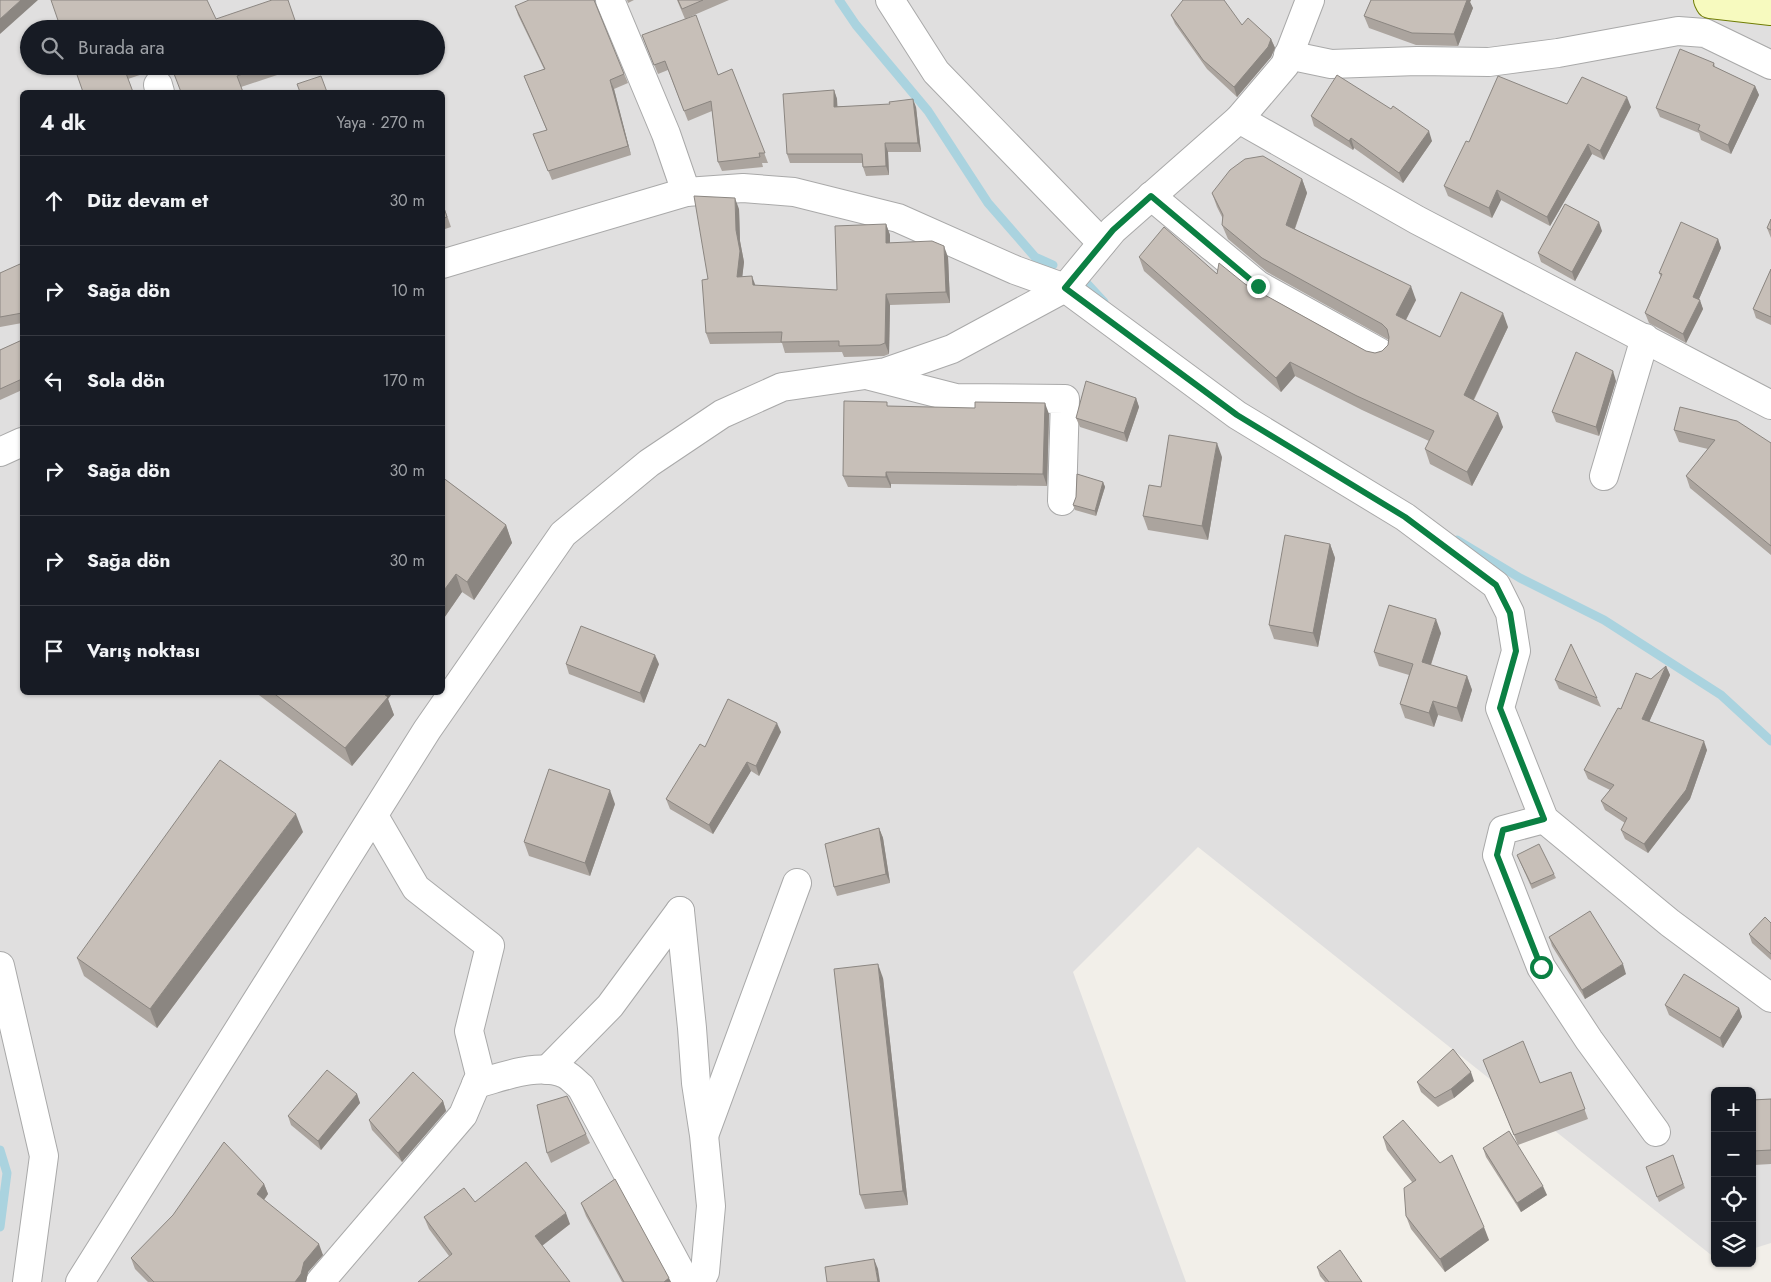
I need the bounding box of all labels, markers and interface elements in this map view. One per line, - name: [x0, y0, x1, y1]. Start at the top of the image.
- search box: [20, 20, 445, 75]
- icon: search: [38, 34, 66, 62]
- text: Burada ara: [78, 34, 165, 61]
- text: 4 dk: [40, 108, 86, 138]
- text: Yaya · 270 m: [336, 111, 425, 134]
- icon: ahead: [40, 187, 68, 215]
- text: Düz devam et: [87, 187, 208, 214]
- text: 30 m: [389, 189, 425, 212]
- route end: [1247, 275, 1270, 298]
- icon: right: [40, 277, 68, 305]
- text: Sağa dön: [87, 277, 171, 304]
- text: 10 m: [391, 279, 425, 302]
- icon: left: [40, 367, 68, 395]
- text: Sola dön: [87, 367, 165, 394]
- text: 170 m: [383, 369, 425, 392]
- icon: right: [40, 457, 68, 485]
- text: Sağa dön: [87, 457, 171, 484]
- text: 30 m: [389, 459, 425, 482]
- icon: right: [40, 547, 68, 575]
- text: Sağa dön: [87, 547, 171, 574]
- text: 30 m: [389, 549, 425, 572]
- icon: arrive: [40, 637, 68, 665]
- text: Varış noktası: [87, 637, 200, 664]
- route start: [1530, 956, 1553, 979]
- map controls: [1711, 1087, 1756, 1267]
- button: +: [1711, 1087, 1756, 1132]
- button: −: [1711, 1132, 1756, 1177]
- button: locate: [1711, 1177, 1756, 1222]
- button: layers: [1711, 1222, 1756, 1267]

